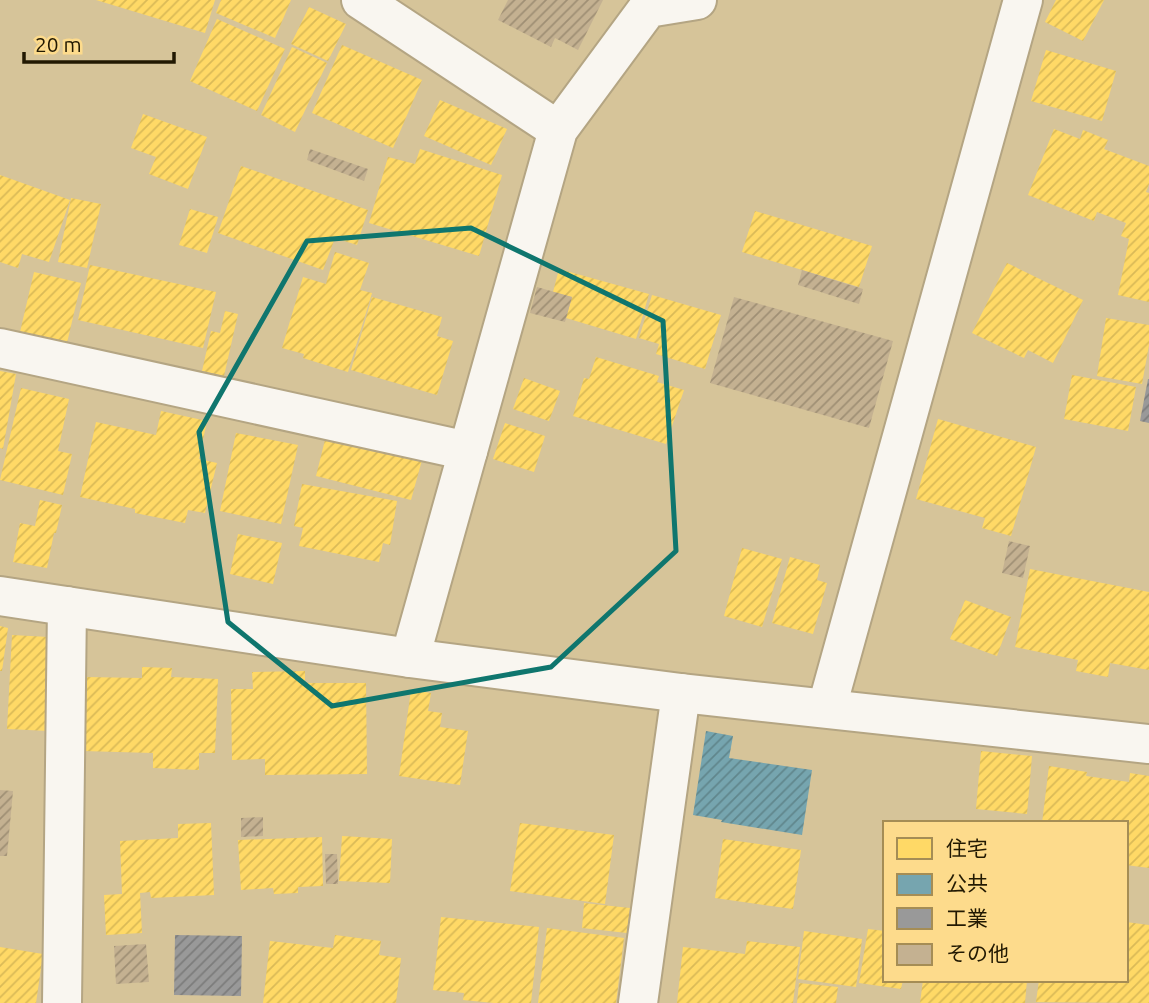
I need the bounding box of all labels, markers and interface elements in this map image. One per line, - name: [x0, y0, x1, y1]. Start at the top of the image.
- scale bar: [24, 21, 175, 65]
- text: 20 m: [35, 32, 82, 56]
- legend: [883, 821, 1128, 982]
- text: 住宅: [946, 836, 988, 860]
- text: 公共: [946, 871, 988, 895]
- text: 工業: [946, 906, 988, 930]
- text: その他: [946, 941, 1009, 965]

